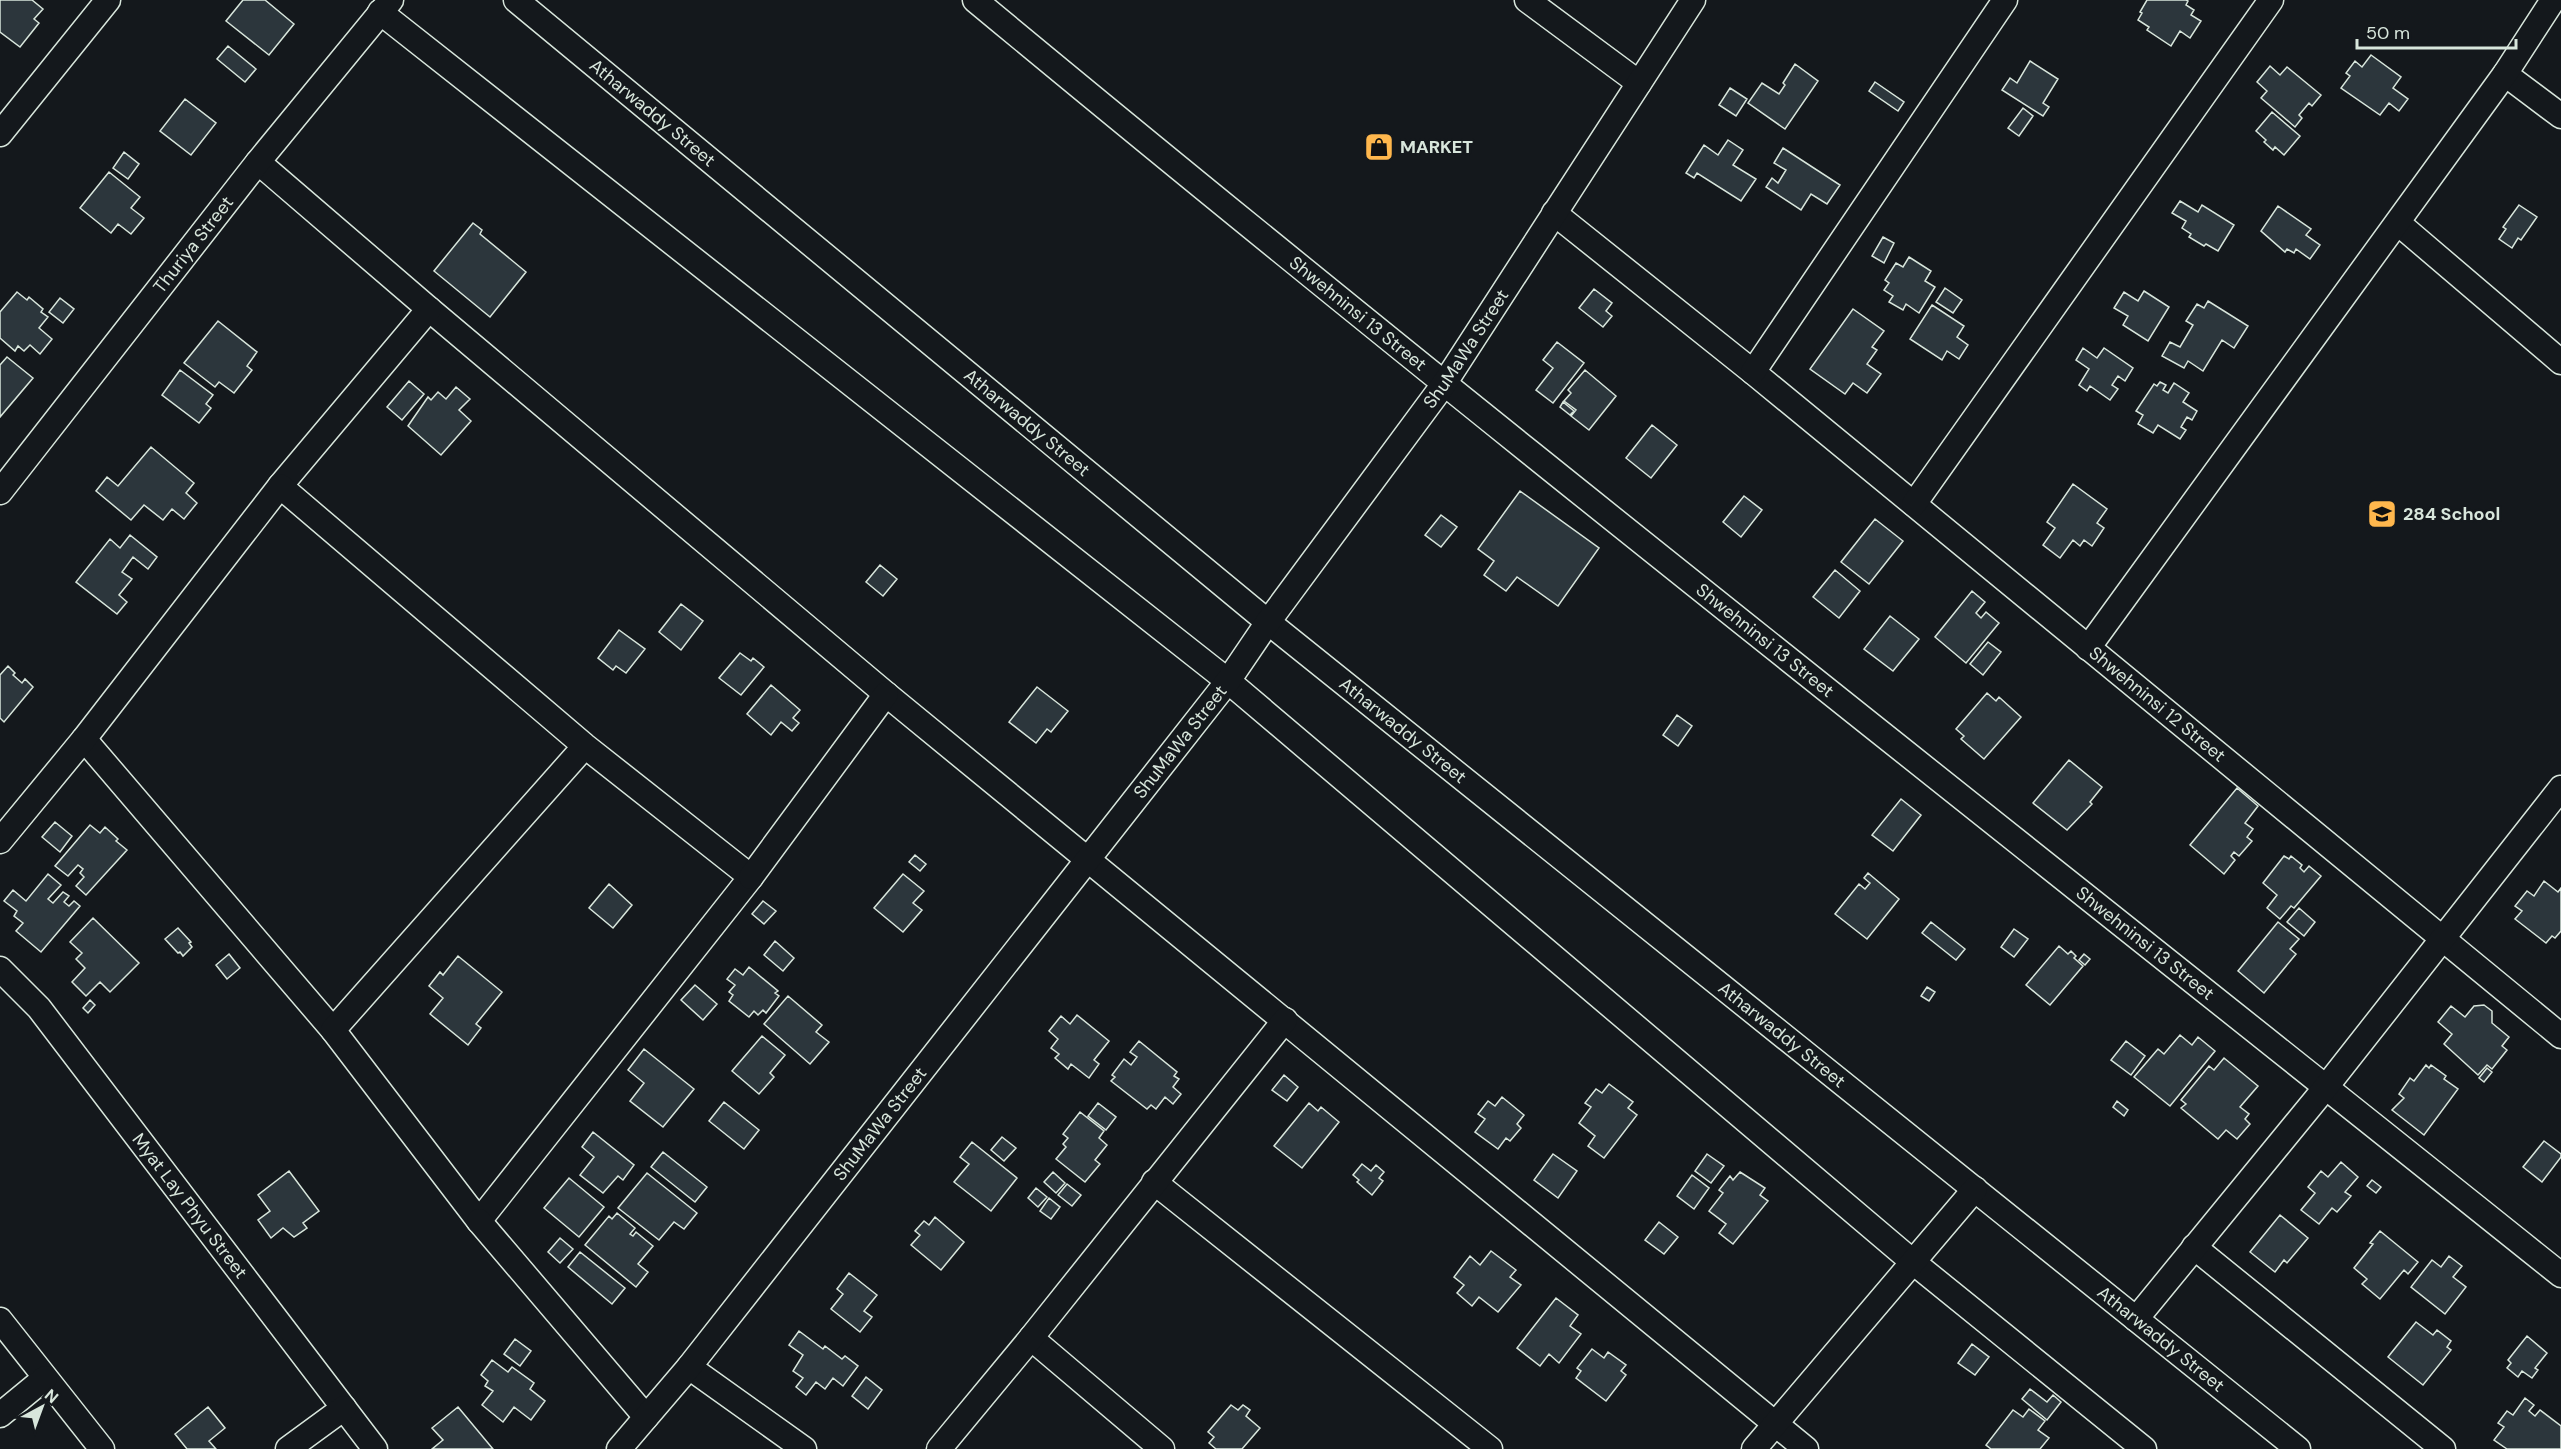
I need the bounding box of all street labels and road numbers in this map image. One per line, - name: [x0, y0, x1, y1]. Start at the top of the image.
- street label: Atharwaddy Street: [584, 54, 720, 172]
- street label: Thuriya Street: [148, 191, 239, 298]
- street label: Shwehninsi 13 Street: [1284, 251, 1432, 376]
- street label: ShuMaWa Street: [1418, 285, 1514, 413]
- street label: Atharwaddy Street: [959, 363, 1095, 482]
- street label: Shwehninsi 13 Street: [1691, 578, 1839, 703]
- street label: Shwehninsi 12 Street: [2084, 641, 2231, 767]
- street label: Atharwaddy Street: [1334, 672, 1472, 789]
- street label: ShuMaWa Street: [1128, 680, 1232, 804]
- street label: Shwehninsi 13 Street: [2071, 881, 2219, 1006]
- street label: Atharwaddy Street: [1713, 976, 1851, 1093]
- street label: ShuMaWa Street: [828, 1062, 932, 1186]
- street label: Myat Lay Phyu Street: [127, 1128, 253, 1283]
- street label: Atharwaddy Street: [2092, 1280, 2230, 1397]

